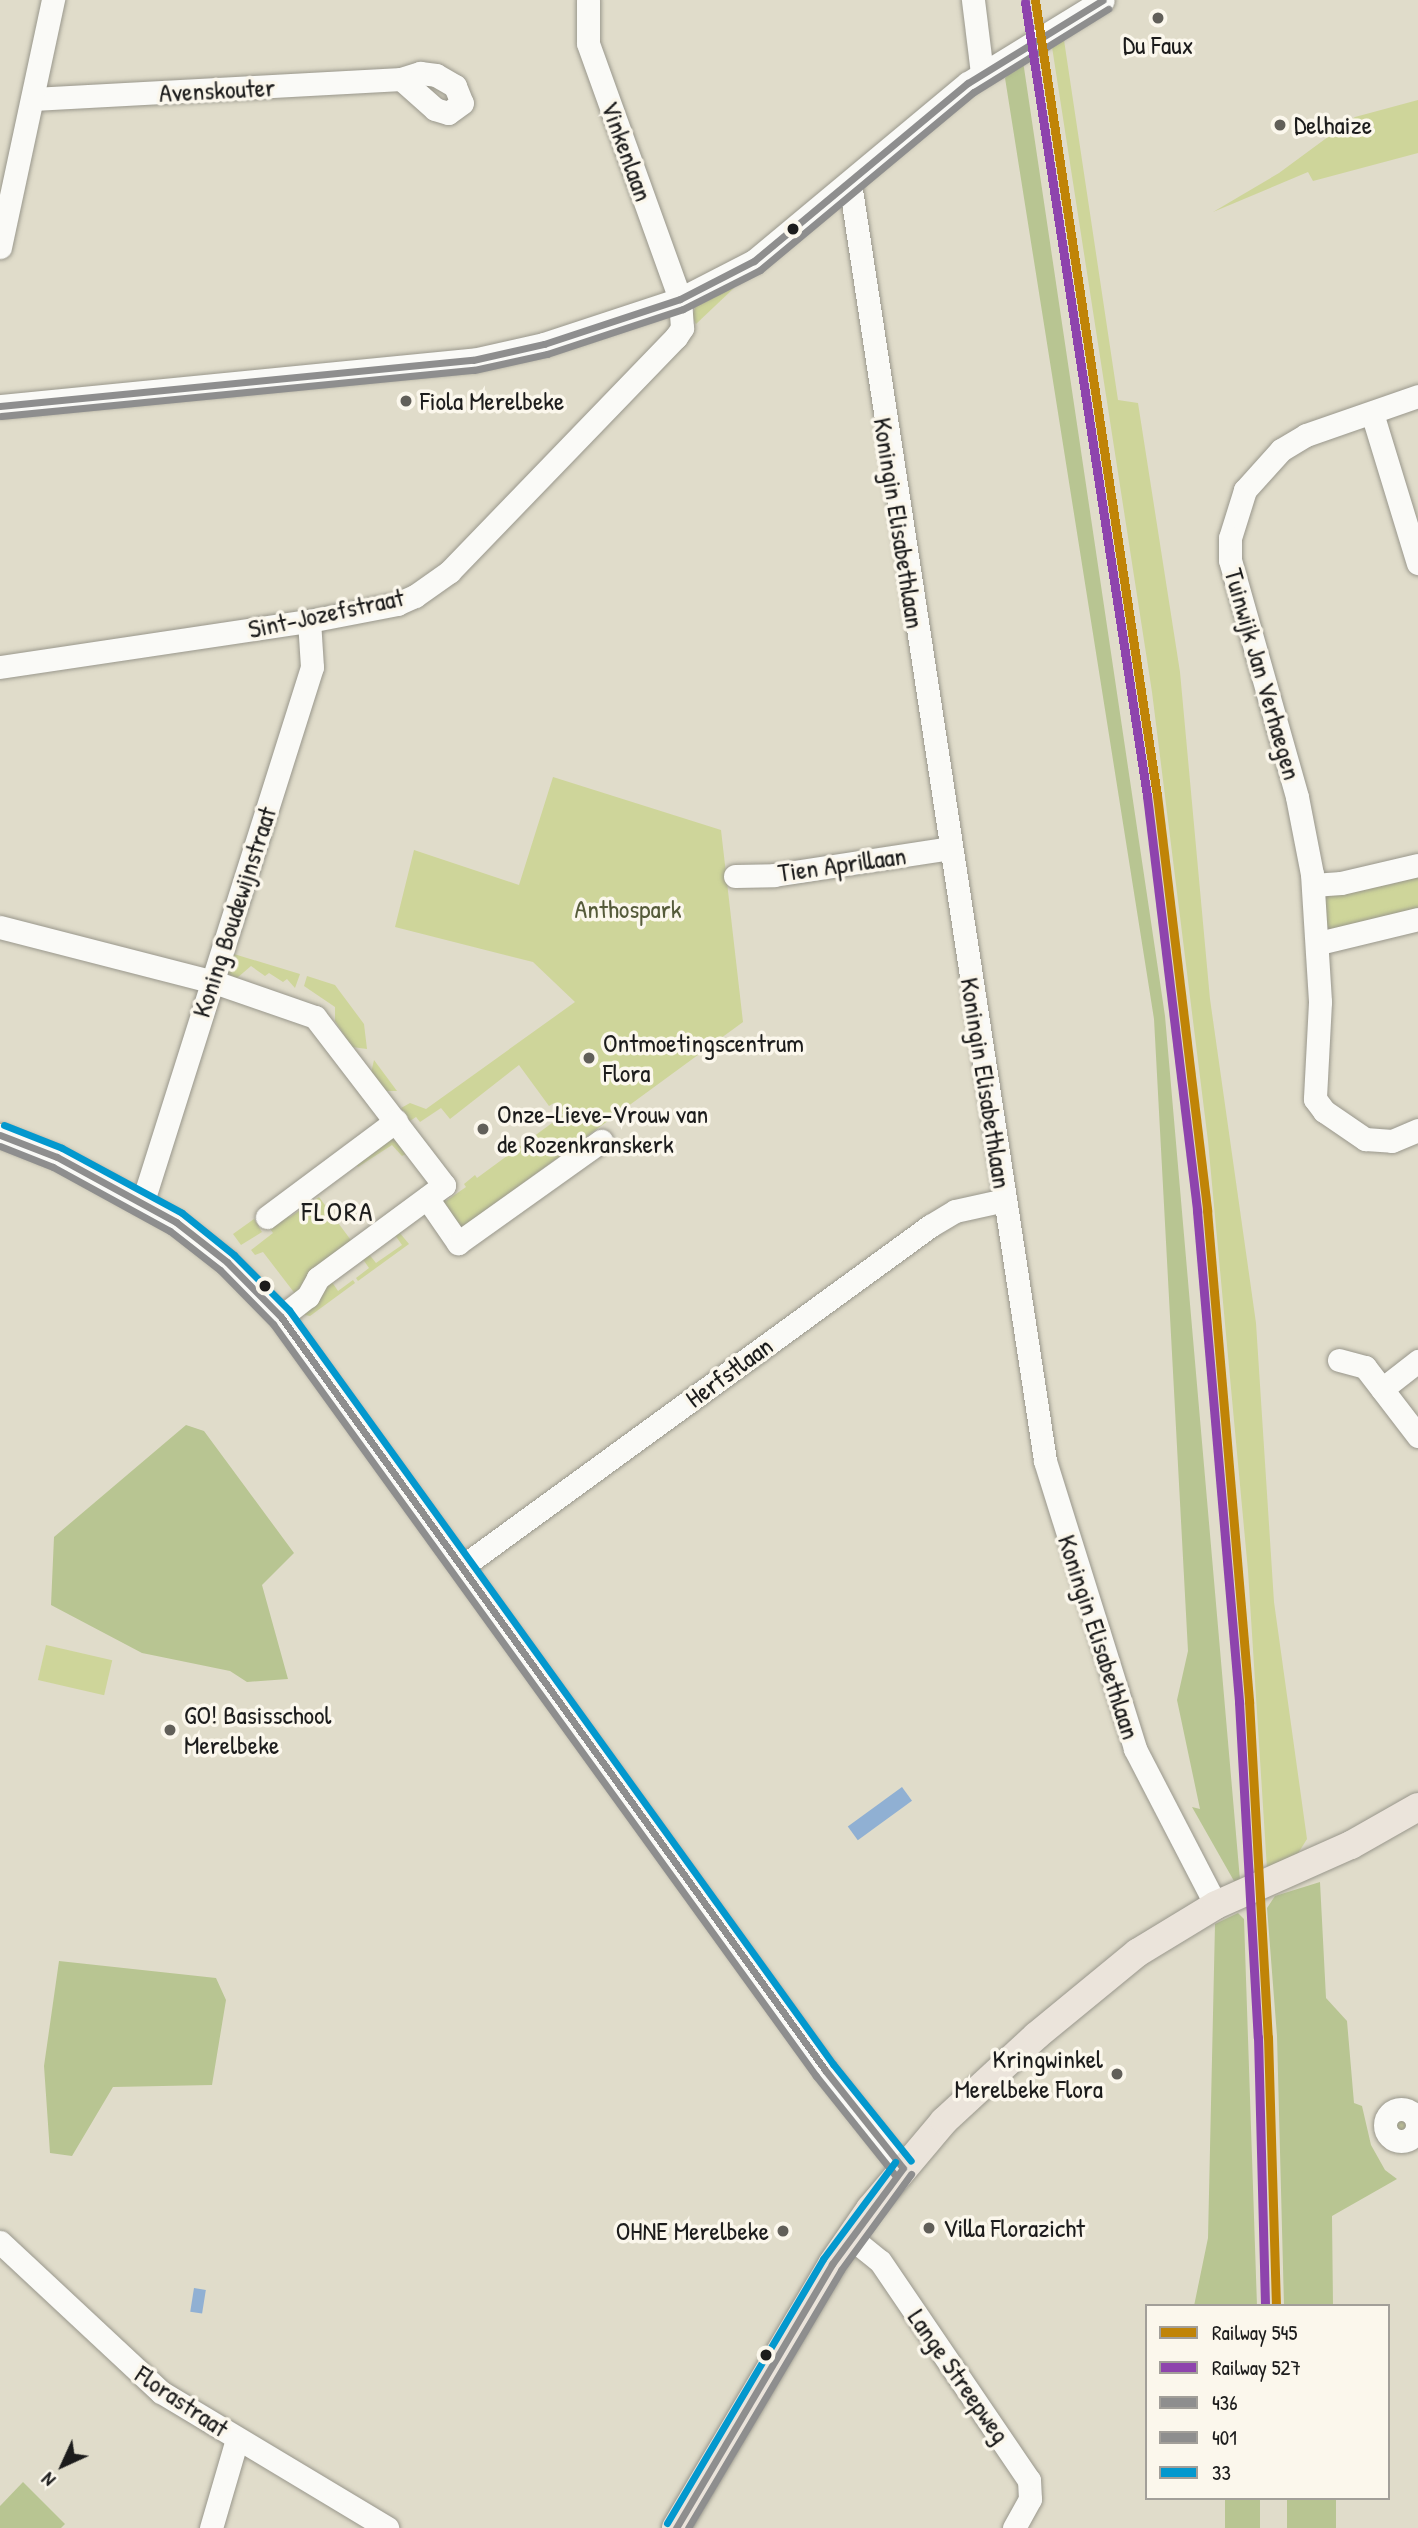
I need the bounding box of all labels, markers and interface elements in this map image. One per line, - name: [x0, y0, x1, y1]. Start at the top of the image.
- marker: Du Faux: [1150, 10, 1166, 26]
- place label: Du Faux: [1123, 29, 1193, 61]
- street label: Avenskouter: [158, 71, 276, 109]
- street label: Vinkenlaan: [595, 97, 659, 205]
- place label: Delhaize: [1294, 109, 1372, 141]
- marker: Delhaize: [1272, 117, 1288, 133]
- unlabelled marker: [786, 222, 800, 236]
- place label: Fiola Merelbeke: [420, 385, 564, 417]
- marker: Fiola Merelbeke: [398, 393, 414, 409]
- street label: Koningin Elisabethlaan: [867, 415, 931, 631]
- street label: Tuinwijk Jan Verhaegen: [1218, 565, 1308, 783]
- street label: Sint-Jozefstraat: [245, 581, 407, 645]
- street label: Koning Boudewijnstraat: [185, 803, 283, 1021]
- street label: Tien Aprillaan: [776, 840, 908, 888]
- park label: Anthospark: [575, 893, 681, 925]
- street label: Koningin Elisabethlaan: [954, 975, 1018, 1191]
- place label: Ontmoetingscentrum Flora: [603, 1027, 804, 1088]
- marker: Ontmoetingscentrum Flora: [581, 1050, 597, 1066]
- place label: Onze-Lieve-Vrouw van de Rozenkranskerk: [497, 1098, 708, 1160]
- marker: Onze-Lieve-Vrouw van de Rozenkranskerk: [475, 1121, 491, 1137]
- district label: FLORA: [302, 1194, 374, 1228]
- unlabelled marker: [258, 1279, 272, 1293]
- street label: Herfstlaan: [679, 1330, 779, 1414]
- street label: Koningin Elisabethlaan: [1051, 1531, 1147, 1743]
- place label: GO! Basisschool Merelbeke: [184, 1699, 331, 1760]
- marker: GO! Basisschool Merelbeke: [162, 1722, 178, 1738]
- place label: Kringwinkel Merelbeke Flora: [954, 2043, 1103, 2104]
- marker: Kringwinkel Merelbeke Flora: [1109, 2066, 1125, 2082]
- place label: Villa Florazicht: [943, 2212, 1085, 2244]
- place label: OHNE Merelbeke: [616, 2215, 769, 2247]
- marker: Villa Florazicht: [921, 2220, 937, 2236]
- marker: OHNE Merelbeke: [775, 2223, 791, 2239]
- street label: Lange Streepweg: [901, 2303, 1017, 2449]
- legend: [1145, 2304, 1390, 2500]
- text: Railway 545: [1212, 2318, 1297, 2347]
- unlabelled marker: [759, 2348, 773, 2362]
- text: Railway 527: [1212, 2353, 1301, 2382]
- street label: Florastraat: [129, 2359, 235, 2443]
- text: 436: [1212, 2388, 1238, 2417]
- text: 401: [1212, 2423, 1237, 2452]
- north arrow: [28, 2430, 98, 2500]
- text: 33: [1212, 2458, 1231, 2487]
- text: N: [35, 2467, 61, 2493]

